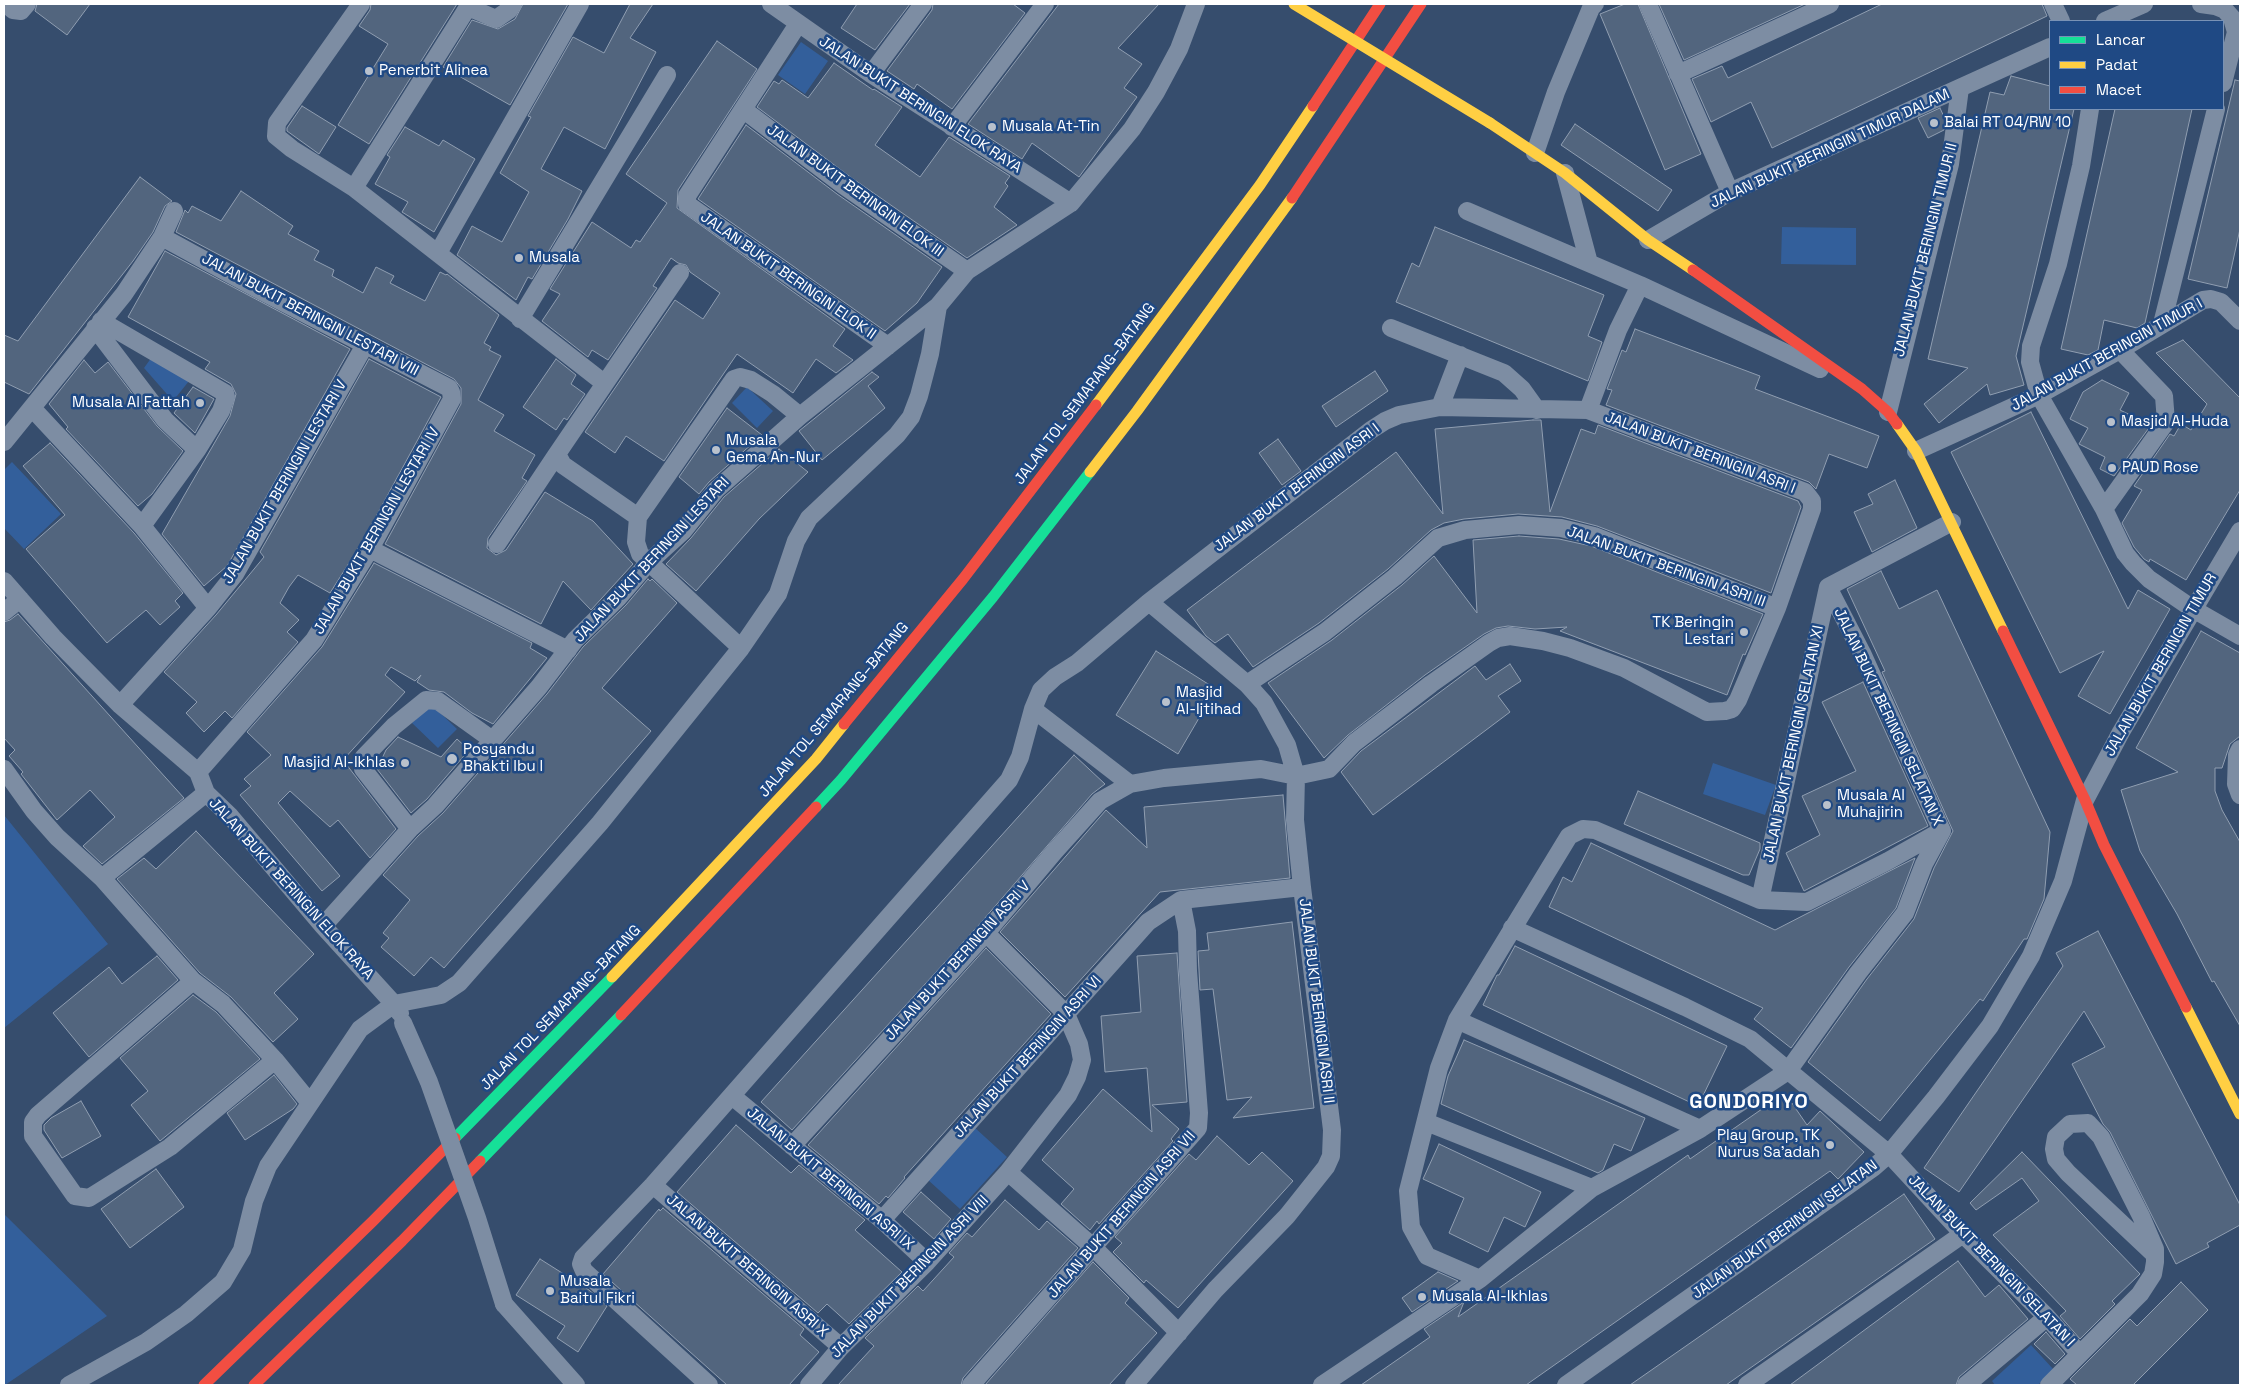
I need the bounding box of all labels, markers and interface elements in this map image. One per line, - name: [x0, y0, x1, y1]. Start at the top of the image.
- legend: [2049, 20, 2224, 110]
- text: Lancar: [2096, 30, 2145, 49]
- street label: JALAN BUKIT BERINGIN ELOK RAYA: [815, 33, 1025, 177]
- text: Padat: [2096, 55, 2138, 74]
- place label: Penerbit Alinea: [379, 62, 488, 80]
- marker: Penerbit Alinea: [363, 65, 375, 77]
- text: Macet: [2096, 80, 2142, 99]
- street label: JALAN BUKIT BERINGIN TIMUR DALAM: [1707, 85, 1953, 213]
- place label: Balai RT 04/RW 10: [1944, 114, 2071, 132]
- marker: Balai RT 04/RW 10: [1928, 117, 1940, 129]
- place label: Musala At-Tin: [1002, 118, 1100, 136]
- street label: JALAN BUKIT BERINGIN ELOK III: [763, 121, 947, 261]
- marker: Musala At-Tin: [986, 121, 998, 133]
- street label: JALAN BUKIT BERINGIN TIMUR II: [1891, 141, 1961, 359]
- street label: JALAN BUKIT BERINGIN ELOK II: [697, 208, 879, 344]
- place label: Musala: [529, 249, 580, 267]
- street label: JALAN BUKIT BERINGIN LESTARI VIII: [198, 250, 422, 380]
- marker: Musala: [513, 252, 525, 264]
- street label: JALAN BUKIT BERINGIN TIMUR I: [2008, 295, 2206, 415]
- street label: JALAN TOL SEMARANG–BATANG: [1011, 300, 1159, 488]
- street label: JALAN BUKIT BERINGIN LESTARI V: [219, 377, 351, 587]
- place label: Musala Al Fattah: [72, 394, 190, 412]
- marker: Musala Al Fattah: [194, 397, 206, 409]
- street label: JALAN BUKIT BERINGIN ASRI I: [1602, 408, 1798, 498]
- place label: Masjid Al-Huda: [2121, 413, 2229, 431]
- marker: Masjid Al-Huda: [2105, 416, 2117, 428]
- street label: JALAN BUKIT BERINGIN ASRI I: [1211, 420, 1383, 556]
- street label: JALAN BUKIT BERINGIN LESTARI IV: [310, 424, 444, 638]
- place label: Musala Gema An-Nur: [726, 432, 820, 467]
- marker: Musala Gema An-Nur: [710, 444, 722, 456]
- place label: PAUD Rose: [2122, 459, 2199, 477]
- marker: PAUD Rose: [2106, 462, 2118, 474]
- street label: JALAN BUKIT BERINGIN LESTARI: [571, 474, 733, 646]
- street label: JALAN BUKIT BERINGIN ASRI III: [1564, 523, 1768, 611]
- street label: JALAN BUKIT BERINGIN TIMUR: [2101, 570, 2221, 760]
- street label: JALAN BUKIT BERINGIN SELATAN X: [1830, 605, 1946, 829]
- place label: TK Beringin Lestari: [1652, 614, 1734, 649]
- street label: JALAN TOL SEMARANG–BATANG: [755, 619, 913, 801]
- street label: JALAN BUKIT BERINGIN SELATAN XI: [1760, 624, 1828, 864]
- marker: TK Beringin Lestari: [1738, 626, 1750, 638]
- place label: Masjid Al-Ijtihad: [1176, 684, 1241, 719]
- marker: Masjid Al-Ijtihad: [1160, 696, 1172, 708]
- place label: Posyandu Bhakti Ibu I: [463, 741, 543, 776]
- marker: Posyandu Bhakti Ibu I: [445, 752, 459, 766]
- place label: Masjid Al-Ikhlas: [284, 754, 395, 772]
- marker: Masjid Al-Ikhlas: [399, 757, 411, 769]
- place label: Musala Al Muhajirin: [1837, 787, 1905, 822]
- street label: JALAN BUKIT BERINGIN ELOK RAYA: [205, 794, 377, 984]
- marker: Musala Al Muhajirin: [1821, 799, 1833, 811]
- street label: JALAN BUKIT BERINGIN ASRI V: [882, 878, 1034, 1044]
- street label: JALAN BUKIT BERINGIN ASRI II: [1294, 897, 1338, 1105]
- street label: JALAN TOL SEMARANG–BATANG: [477, 922, 645, 1094]
- street label: JALAN BUKIT BERINGIN ASRI VI: [950, 972, 1106, 1142]
- district label: GONDORIYO: [1688, 1091, 1810, 1115]
- street label: JALAN BUKIT BERINGIN ASRI IX: [743, 1104, 917, 1254]
- place label: Play Group, TK Nurus Sa'adah: [1717, 1127, 1820, 1162]
- street label: JALAN BUKIT BERINGIN ASRI VII: [1044, 1128, 1200, 1302]
- marker: Play Group, TK Nurus Sa'adah: [1824, 1139, 1836, 1151]
- street label: JALAN BUKIT BERINGIN SELATAN: [1689, 1157, 1881, 1303]
- street label: JALAN BUKIT BERINGIN SELATAN I: [1904, 1171, 2078, 1351]
- street label: JALAN BUKIT BERINGIN ASRI X: [662, 1191, 832, 1341]
- street label: JALAN BUKIT BERINGIN ASRI VIII: [827, 1192, 993, 1362]
- place label: Musala Baitul Fikri: [560, 1273, 635, 1308]
- marker: Musala Baitul Fikri: [544, 1285, 556, 1297]
- place label: Musala Al-Ikhlas: [1432, 1288, 1548, 1306]
- marker: Musala Al-Ikhlas: [1416, 1291, 1428, 1303]

